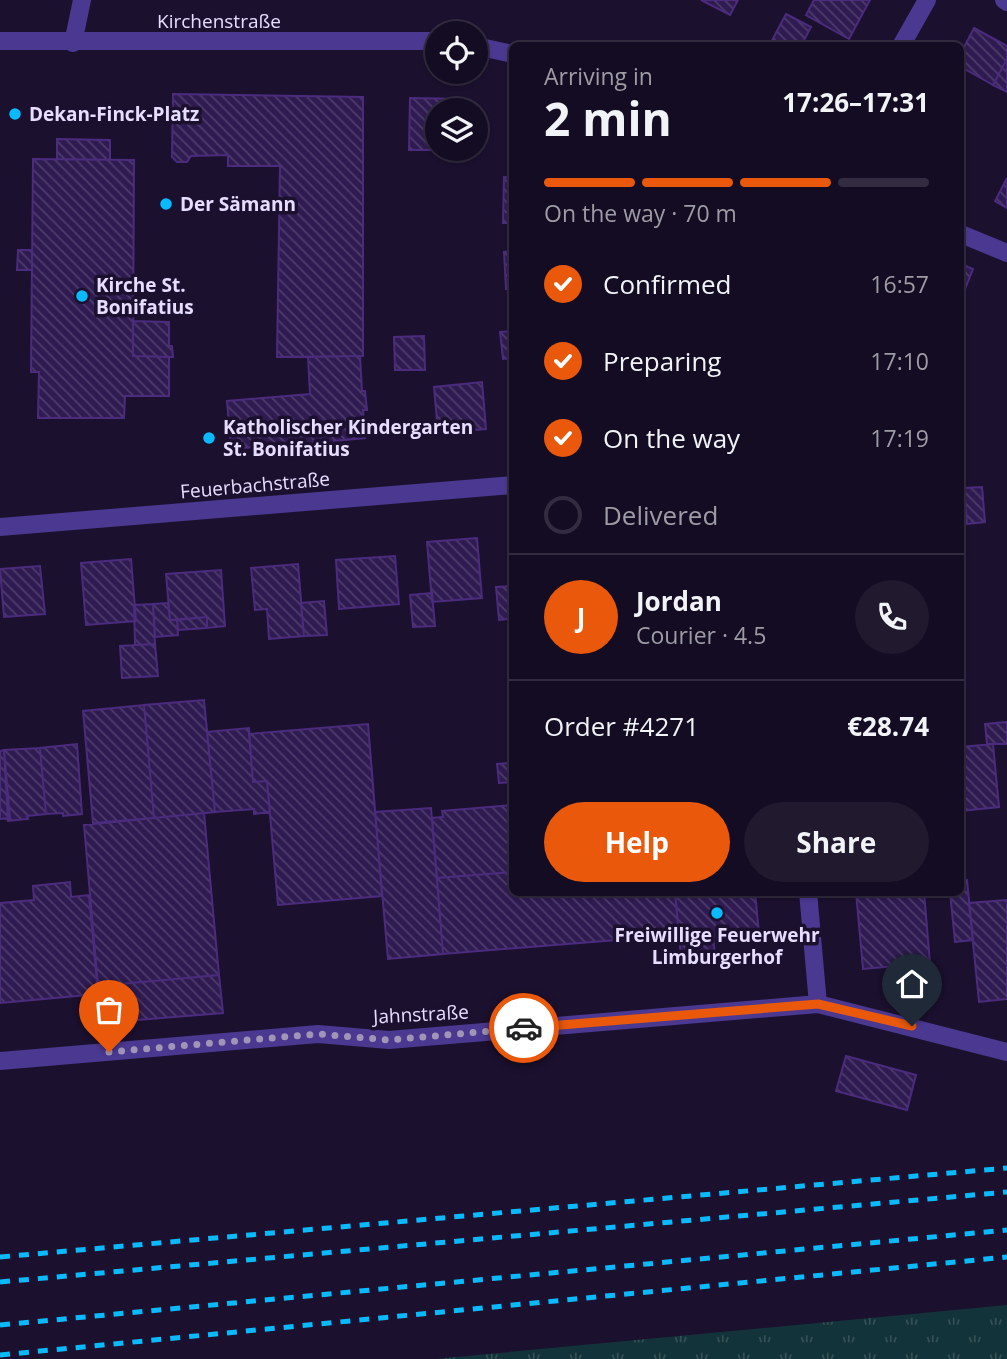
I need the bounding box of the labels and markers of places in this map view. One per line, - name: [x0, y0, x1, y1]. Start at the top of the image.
- place label: Dekan-Finck-Platz: [29, 101, 199, 127]
- marker: Dekan-Finck-Platz: [7, 106, 23, 122]
- place label: Der Sämann: [180, 191, 296, 217]
- marker: Der Sämann: [158, 196, 174, 212]
- place label: Kirche St. Bonifatius: [96, 272, 194, 320]
- marker: Kirche St. Bonifatius: [74, 288, 90, 304]
- place label: Katholischer Kindergarten St. Bonifatius: [223, 414, 473, 462]
- marker: Katholischer Kindergarten St. Bonifatius: [201, 430, 217, 446]
- marker: Freiwillige Feuerwehr Limburgerhof: [709, 905, 725, 921]
- place label: Freiwillige Feuerwehr Limburgerhof: [614, 922, 820, 970]
- pin: [882, 954, 942, 1026]
- pin: [79, 980, 139, 1052]

